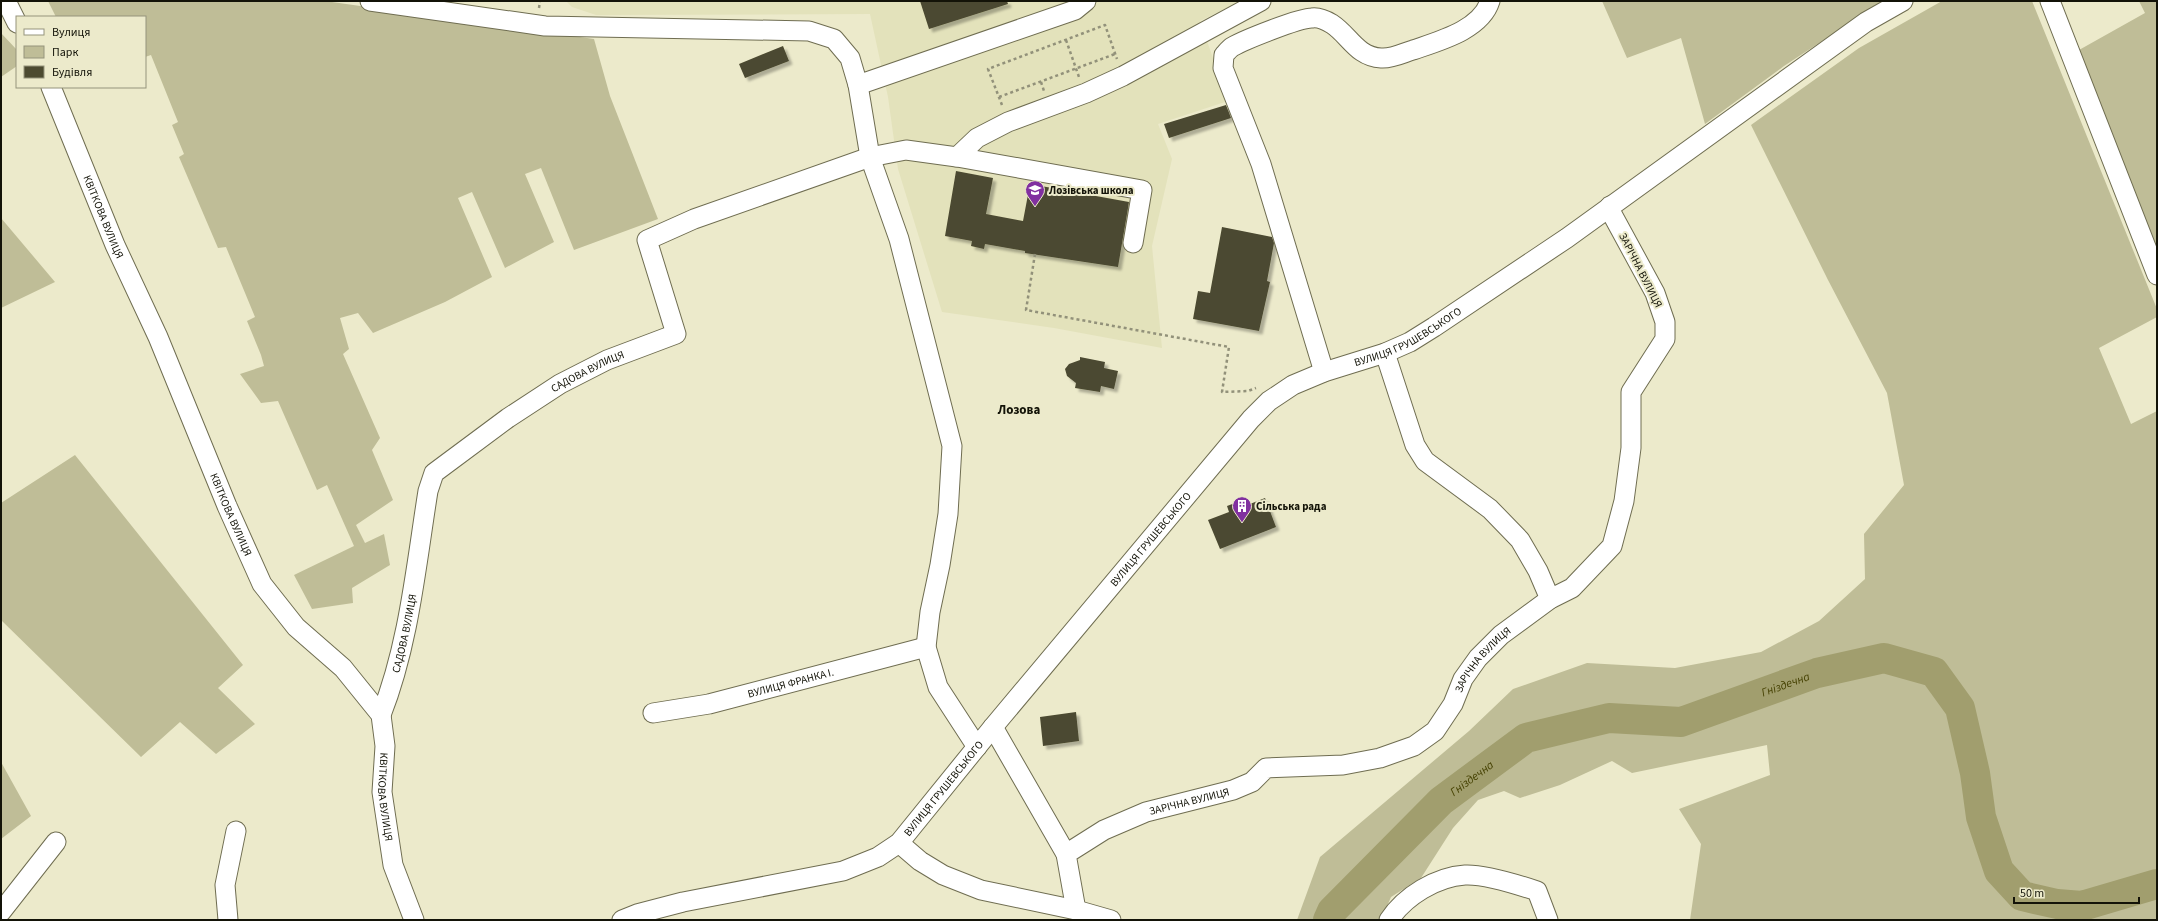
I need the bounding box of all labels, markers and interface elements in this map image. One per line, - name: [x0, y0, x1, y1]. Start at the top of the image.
- legend: [16, 16, 146, 88]
- text: Вулиця: [52, 24, 90, 41]
- text: Парк: [52, 44, 78, 61]
- text: Будівля: [52, 64, 92, 81]
- street label: КВІТКОВА ВУЛИЦЯ: [79, 173, 127, 261]
- school or university icon: Лозівська школа: [1024, 179, 1046, 207]
- place label: Лозівська школа: [1048, 183, 1134, 198]
- street label: ЗАРІЧНА ВУЛИЦЯ: [1615, 230, 1666, 310]
- street label: ВУЛИЦЯ ГРУШЕВСЬКОГО: [1352, 304, 1465, 370]
- street label: САДОВА ВУЛИЦЯ: [548, 347, 626, 396]
- district label: Лозова: [997, 401, 1040, 419]
- street label: КВІТКОВА ВУЛИЦЯ: [206, 471, 255, 558]
- street label: ВУЛИЦЯ ГРУШЕВСЬКОГО: [1107, 489, 1195, 590]
- building icon: Сільська рада: [1231, 495, 1253, 523]
- place label: Сільська рада: [1256, 499, 1327, 514]
- street label: САДОВА ВУЛИЦЯ: [389, 593, 420, 675]
- street label: ЗАРІЧНА ВУЛИЦЯ: [1451, 623, 1514, 695]
- street label: ВУЛИЦЯ ФРАНКА І.: [746, 665, 836, 702]
- water label: Гніздечна: [1759, 668, 1813, 701]
- street label: ВУЛИЦЯ ГРУШЕВСЬКОГО: [900, 738, 987, 840]
- street label: КВІТКОВА ВУЛИЦЯ: [374, 752, 396, 842]
- water label: Гніздечна: [1447, 756, 1498, 801]
- street label: ЗАРІЧНА ВУЛИЦЯ: [1148, 784, 1231, 819]
- scale bar: [2014, 879, 2139, 905]
- text: 50 m: [2020, 885, 2044, 902]

